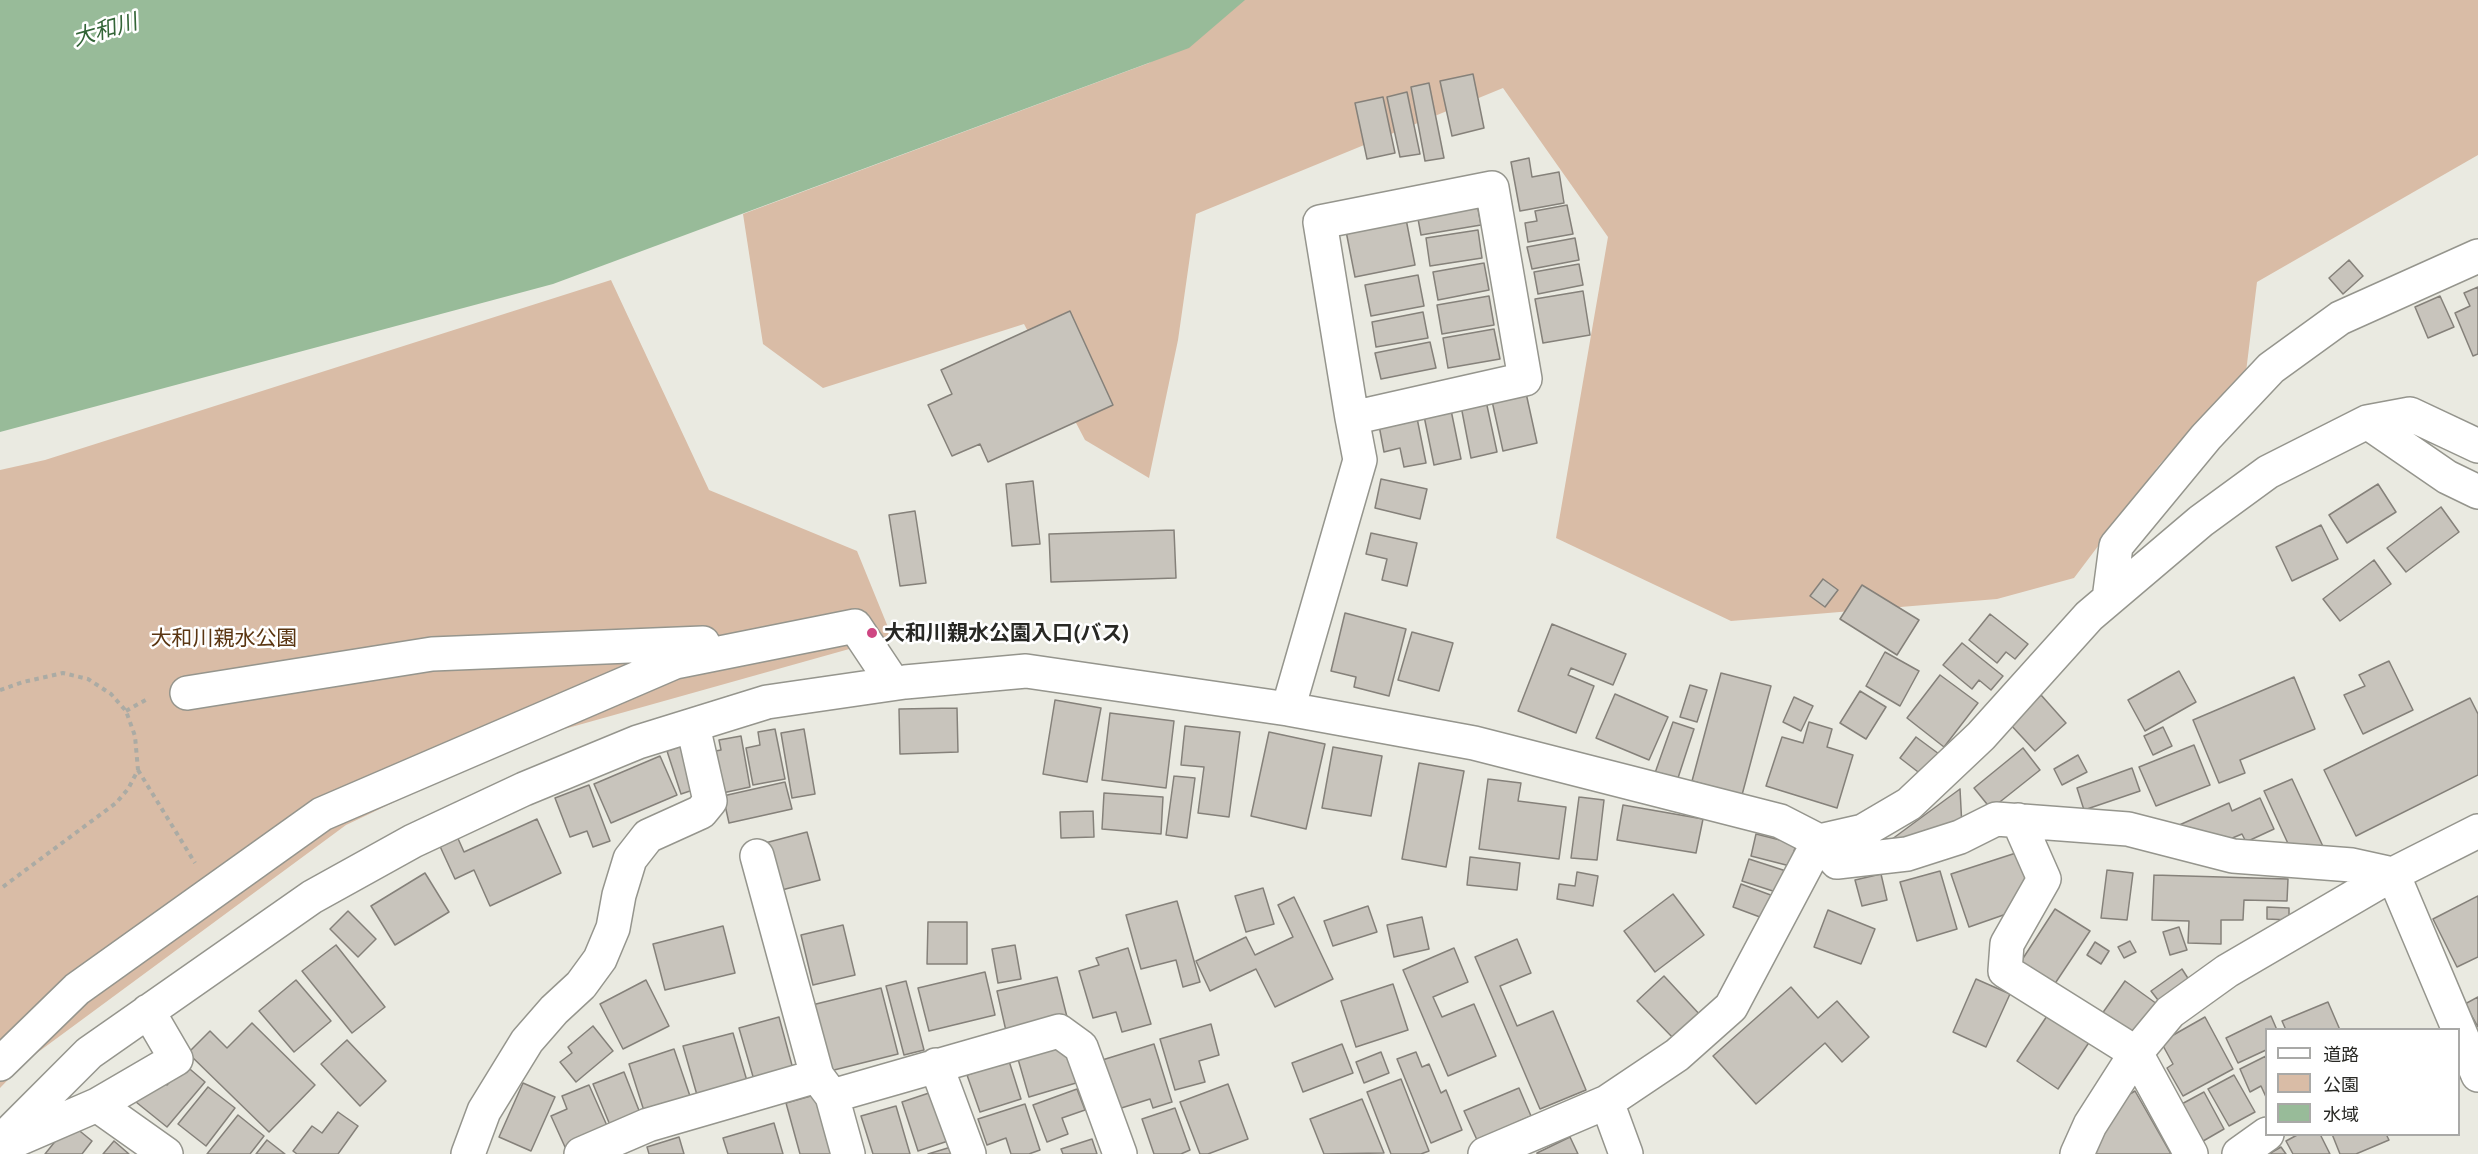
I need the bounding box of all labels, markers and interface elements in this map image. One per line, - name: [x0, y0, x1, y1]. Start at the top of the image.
- water label: 大和川: [70, 8, 140, 52]
- place label: 大和川親水公園入口(バス): [884, 620, 1130, 646]
- park label: 大和川親水公園: [151, 625, 297, 651]
- marker: 大和川親水公園入口(バス): [865, 626, 879, 640]
- legend: [2265, 1028, 2460, 1136]
- text: 道路: [2323, 1044, 2359, 1064]
- text: 公園: [2323, 1074, 2359, 1094]
- text: 水域: [2323, 1104, 2359, 1124]

